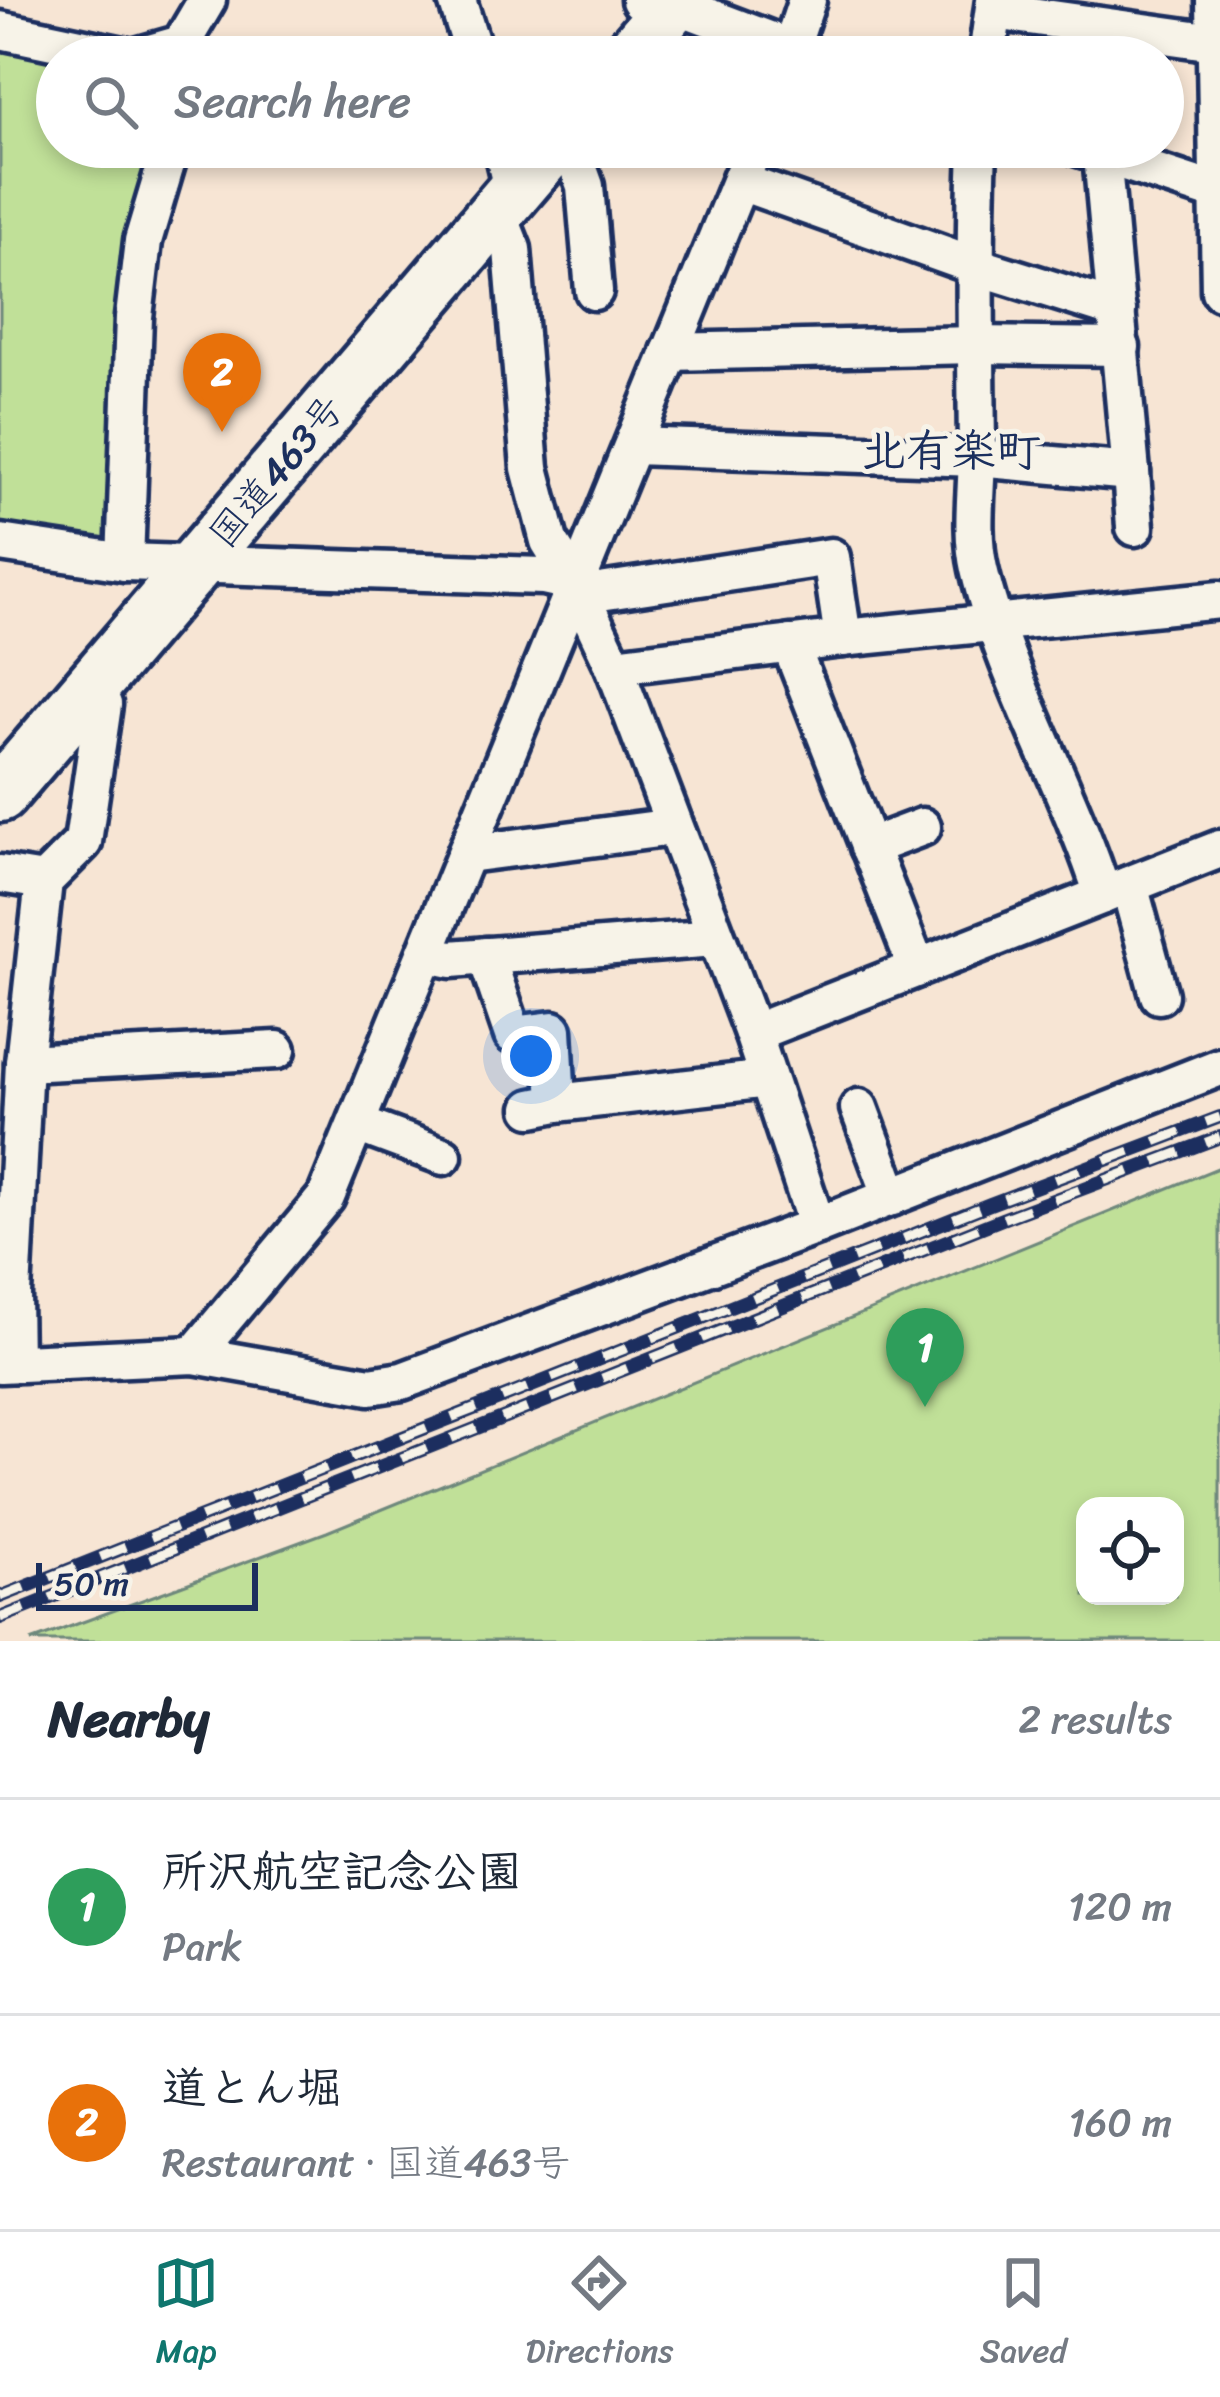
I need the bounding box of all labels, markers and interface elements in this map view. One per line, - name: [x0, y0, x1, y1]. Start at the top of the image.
- search box: [36, 36, 1184, 168]
- text: Search here: [174, 62, 411, 142]
- icon: search: [78, 69, 144, 135]
- pin: 2: [183, 333, 261, 432]
- street label: 国道463号: [190, 378, 362, 564]
- district label: 北有楽町: [861, 411, 1041, 491]
- your location: [501, 1026, 561, 1086]
- pin: 1: [886, 1308, 964, 1407]
- map controls: [1076, 1497, 1184, 1605]
- button: locate: [1076, 1497, 1184, 1605]
- text: 50 m: [54, 1555, 129, 1613]
- scale bar: [36, 1557, 258, 1610]
- text: Nearby: [48, 1674, 209, 1764]
- text: 2 results: [1018, 1685, 1172, 1754]
- text: 所沢航空記念公園: [162, 1832, 522, 1912]
- text: 1: [79, 1872, 95, 1941]
- text: 120 m: [1068, 1872, 1172, 1941]
- text: Park: [162, 1912, 242, 1981]
- text: 道とん堀: [162, 2048, 342, 2128]
- text: 2: [76, 2088, 98, 2157]
- text: 160 m: [1068, 2088, 1172, 2157]
- text: Restaurant · 国道463号: [162, 2128, 571, 2197]
- tab: Map: [153, 2250, 219, 2380]
- tab: Directions: [526, 2250, 673, 2380]
- tab: Saved: [980, 2250, 1067, 2380]

